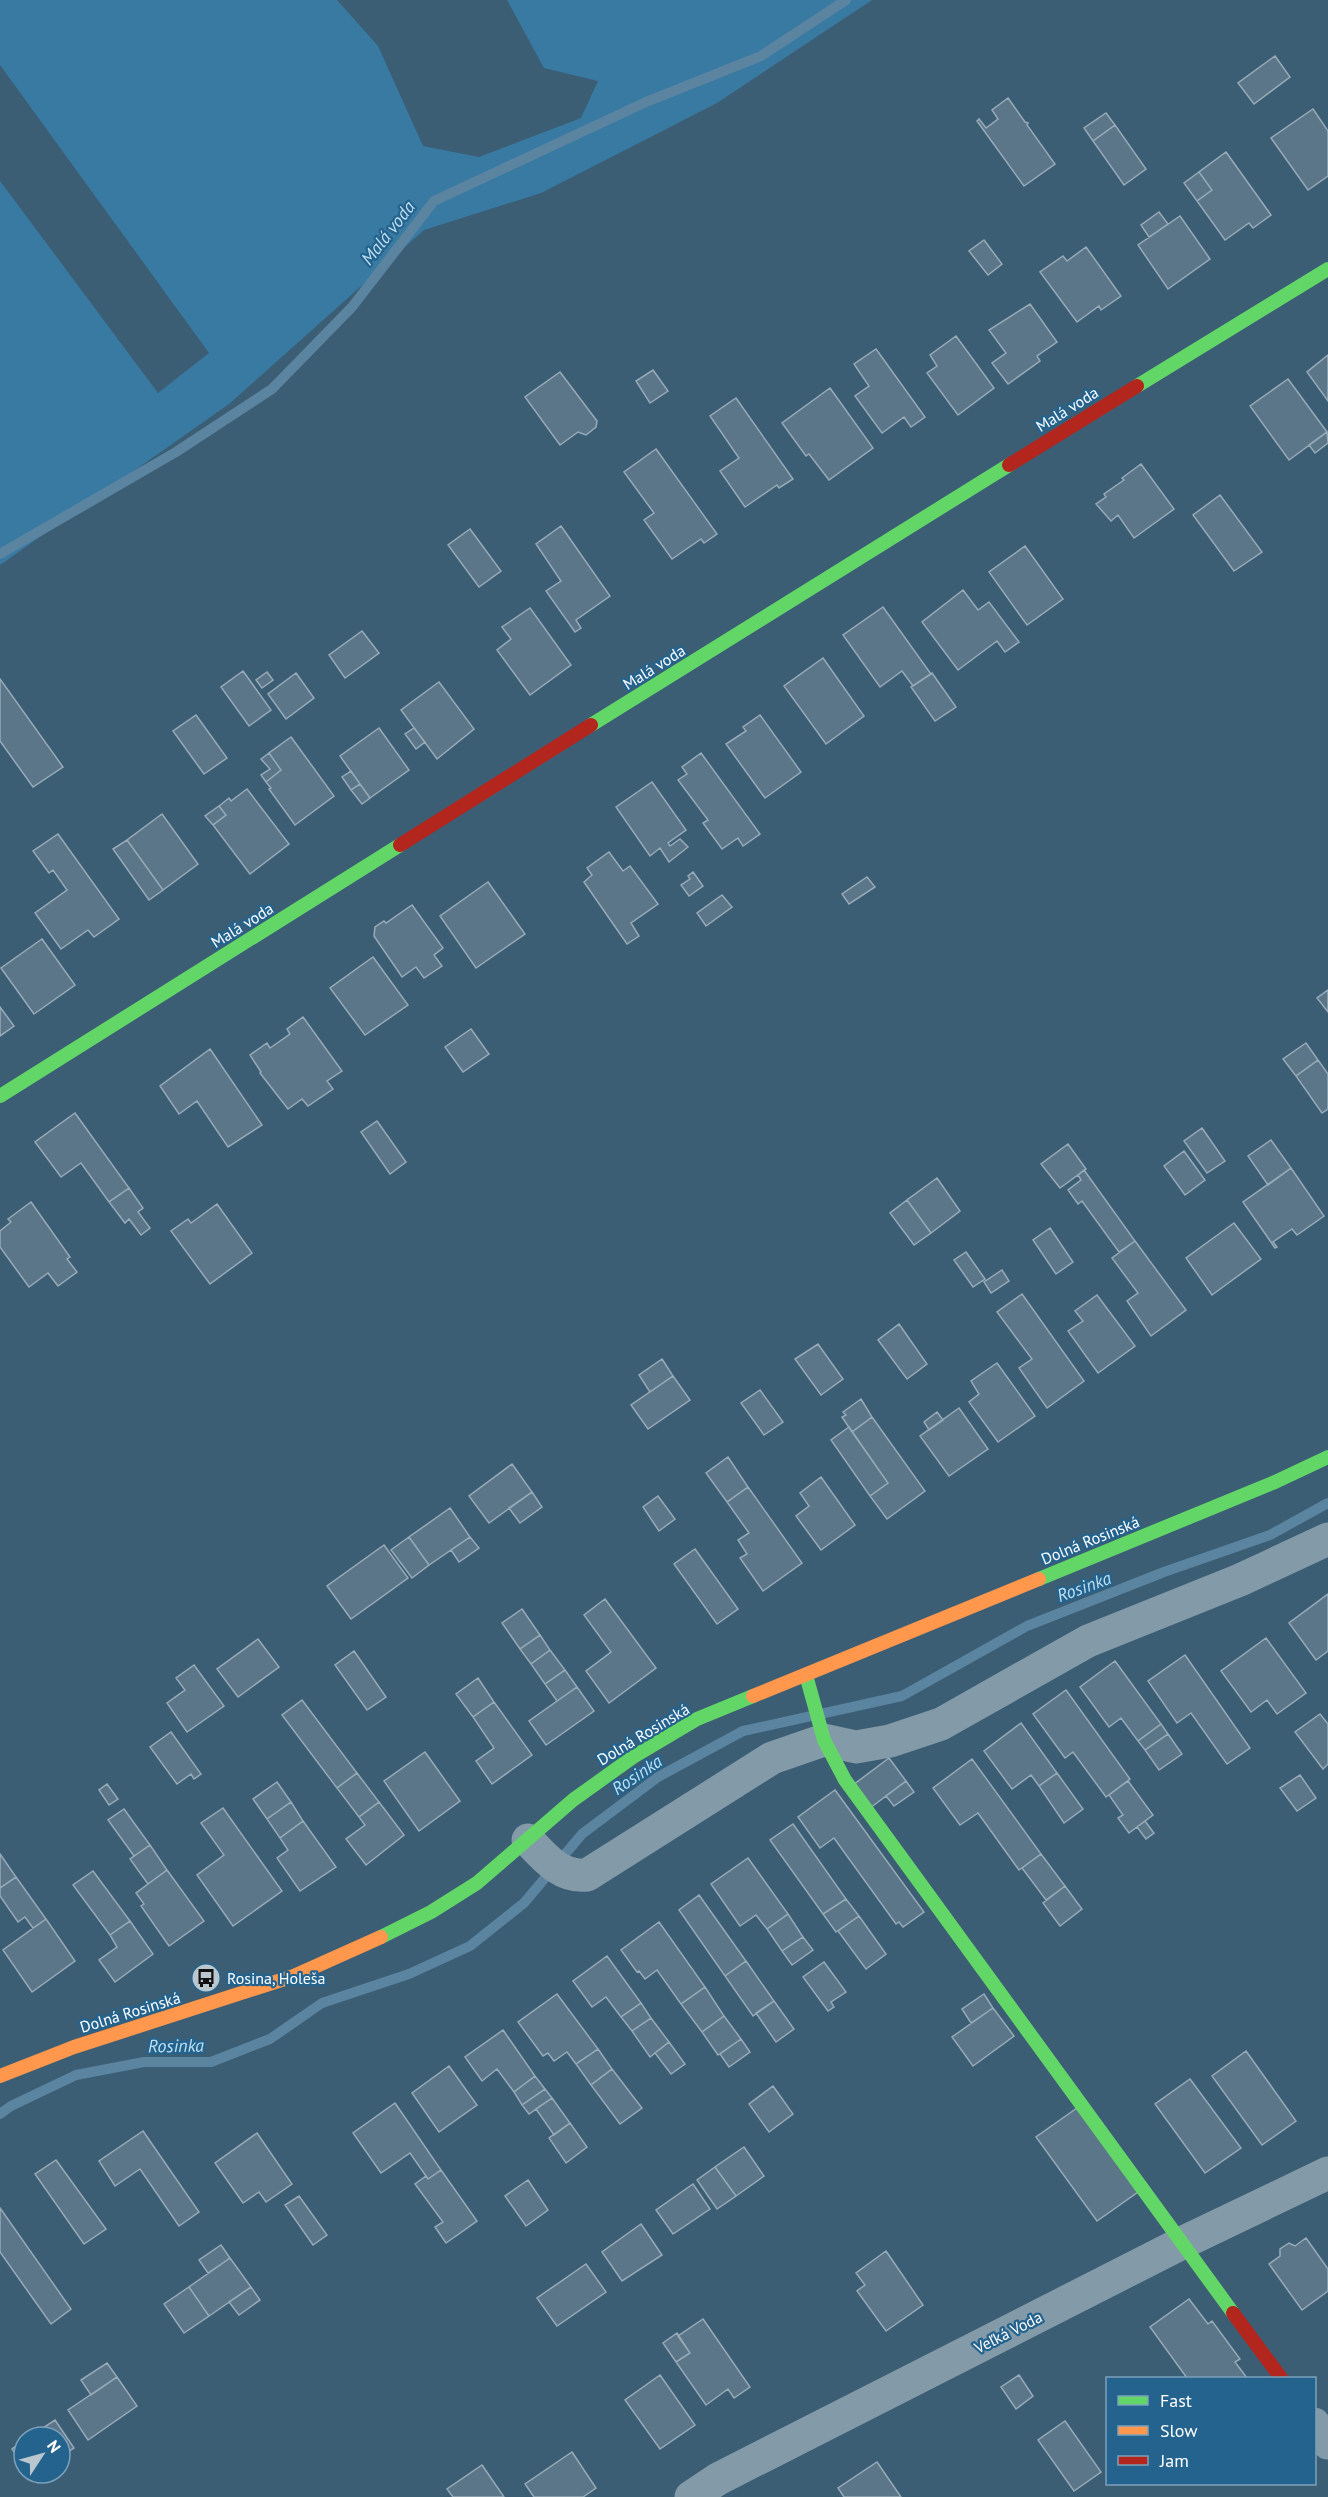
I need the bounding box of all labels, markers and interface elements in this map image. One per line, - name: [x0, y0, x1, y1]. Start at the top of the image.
- water label: Malá voda: [355, 196, 420, 269]
- street label: Malá voda: [1032, 382, 1102, 436]
- street label: Malá voda: [619, 640, 689, 694]
- street label: Malá voda: [207, 898, 277, 952]
- street label: Dolná Rosinská: [1038, 1511, 1142, 1569]
- water label: Rosinka: [1054, 1566, 1114, 1607]
- street label: Dolná Rosinská: [593, 1699, 693, 1769]
- water label: Rosinka: [607, 1749, 667, 1800]
- bus stop icon: Rosina, Holeša: [190, 1962, 222, 1994]
- place label: Rosina, Holeša: [227, 1968, 325, 1988]
- street label: Dolná Rosinská: [77, 1987, 183, 2037]
- water label: Rosinka: [148, 2034, 204, 2057]
- street label: Veľká Voda: [970, 2306, 1045, 2358]
- legend: [1106, 2377, 1316, 2485]
- text: Fast: [1160, 2389, 1192, 2412]
- text: Slow: [1160, 2419, 1198, 2442]
- north arrow: [12, 2425, 72, 2485]
- text: N: [43, 2436, 65, 2456]
- text: Jam: [1159, 2449, 1189, 2472]

